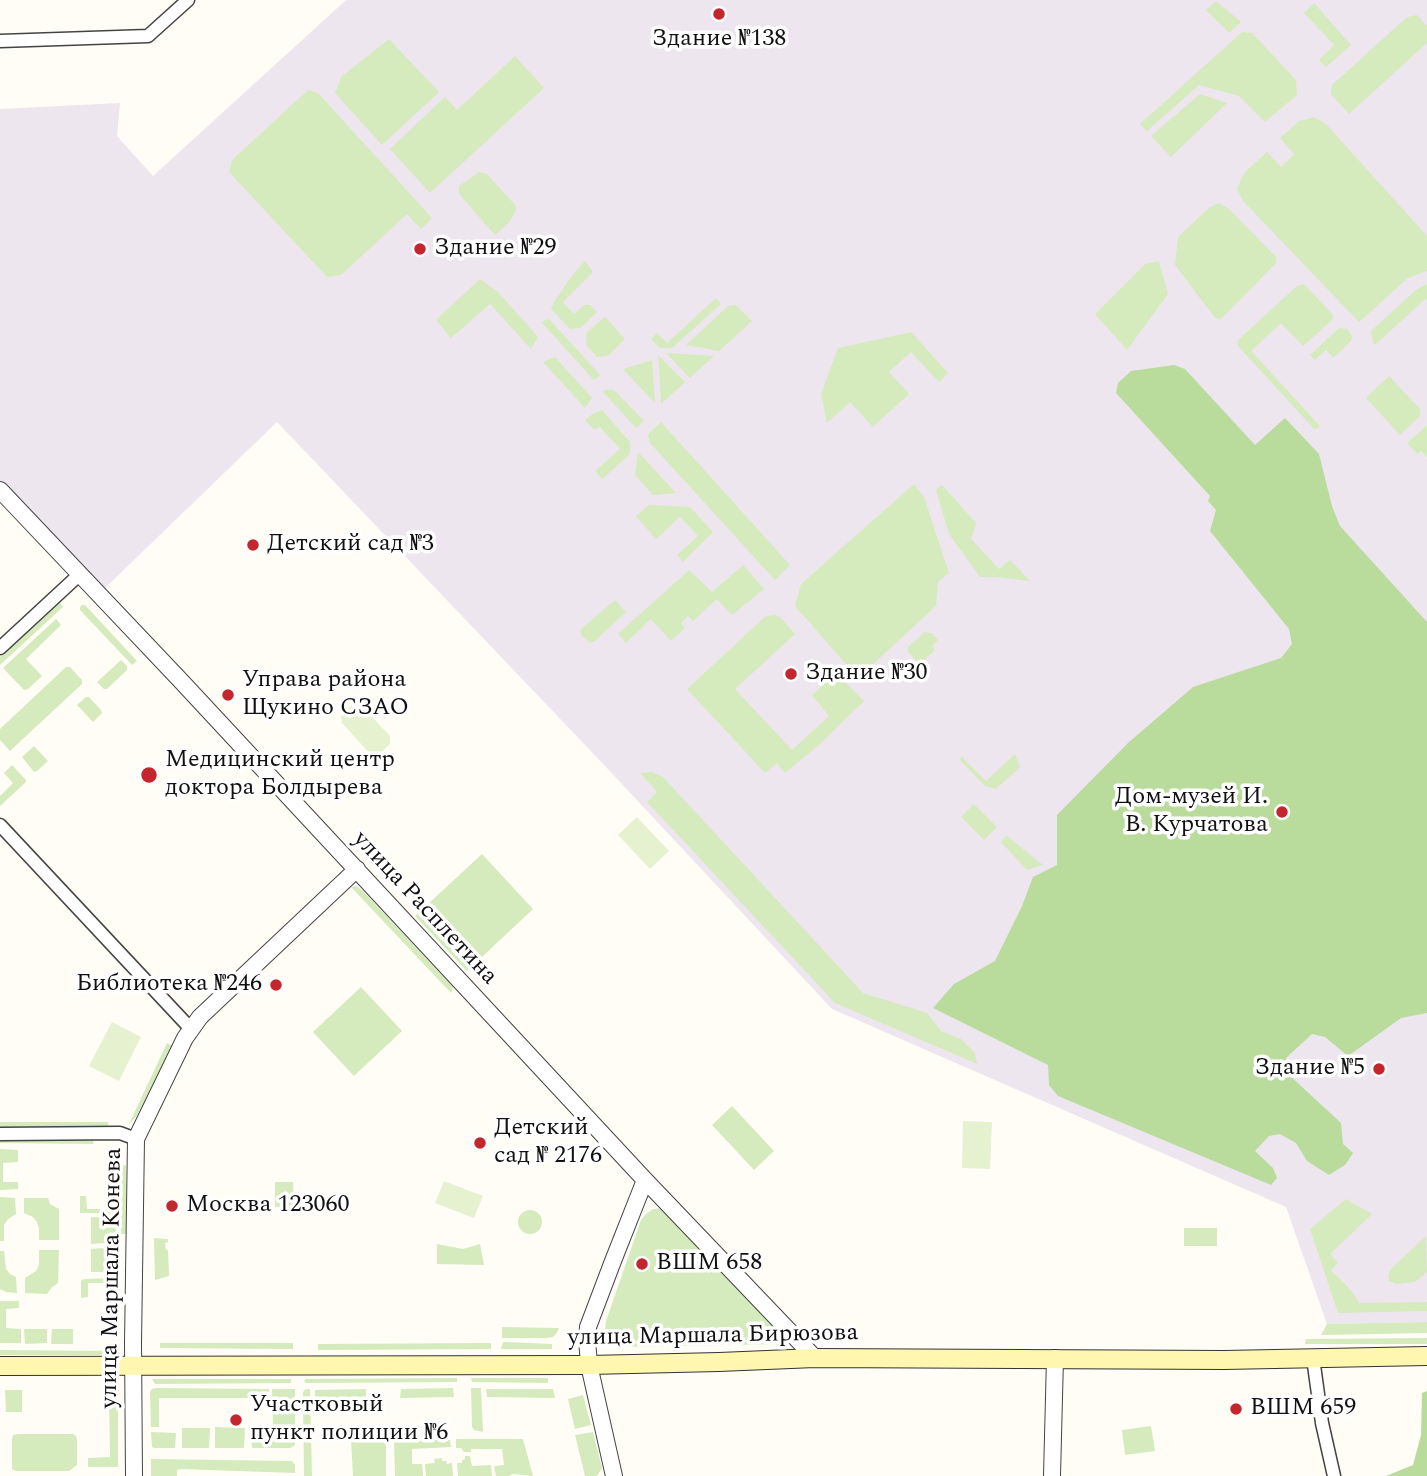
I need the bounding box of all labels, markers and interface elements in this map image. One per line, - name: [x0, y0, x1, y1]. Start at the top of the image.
- marker: Здание №138: [711, 6, 727, 22]
- place label: Здание №138: [652, 26, 786, 54]
- place label: Здание №29: [434, 235, 556, 263]
- marker: Здание №29: [412, 241, 428, 257]
- place label: Детский сад №3: [267, 531, 434, 559]
- marker: Детский сад №3: [245, 537, 261, 553]
- place label: Здание №30: [805, 660, 927, 688]
- marker: Здание №30: [783, 666, 799, 682]
- place label: Управа района Щукино СЗАО: [242, 667, 409, 723]
- marker: Управа района Щукино СЗАО: [220, 687, 236, 703]
- place label: Медицинский центр доктора Болдырева: [165, 747, 395, 803]
- marker: Медицинский центр доктора Болдырева: [139, 765, 159, 785]
- place label: Дом-музей И. В. Курчатова: [1115, 784, 1268, 840]
- marker: Дом-музей И. В. Курчатова: [1274, 804, 1290, 820]
- street label: улица Расплетина: [345, 826, 503, 992]
- place label: Библиотека №246: [76, 971, 262, 999]
- marker: Библиотека №246: [268, 977, 284, 993]
- place label: Здание №5: [1255, 1055, 1365, 1083]
- marker: Здание №5: [1371, 1061, 1387, 1077]
- place label: Детский сад № 2176: [494, 1115, 602, 1171]
- marker: Детский сад № 2176: [472, 1135, 488, 1151]
- street label: улица Маршала Конева: [96, 1147, 130, 1409]
- place label: Москва 123060: [186, 1192, 349, 1220]
- marker: Москва 123060: [164, 1198, 180, 1214]
- place label: ВШM 658: [656, 1250, 762, 1278]
- marker: ВШM 658: [634, 1256, 650, 1272]
- street label: улица Маршала Бирюзова: [567, 1320, 859, 1354]
- place label: Участковый пункт полиции №6: [250, 1392, 448, 1448]
- place label: BШМ 659: [1250, 1395, 1356, 1423]
- marker: BШМ 659: [1228, 1401, 1244, 1417]
- marker: Участковый пункт полиции №6: [228, 1412, 244, 1428]

